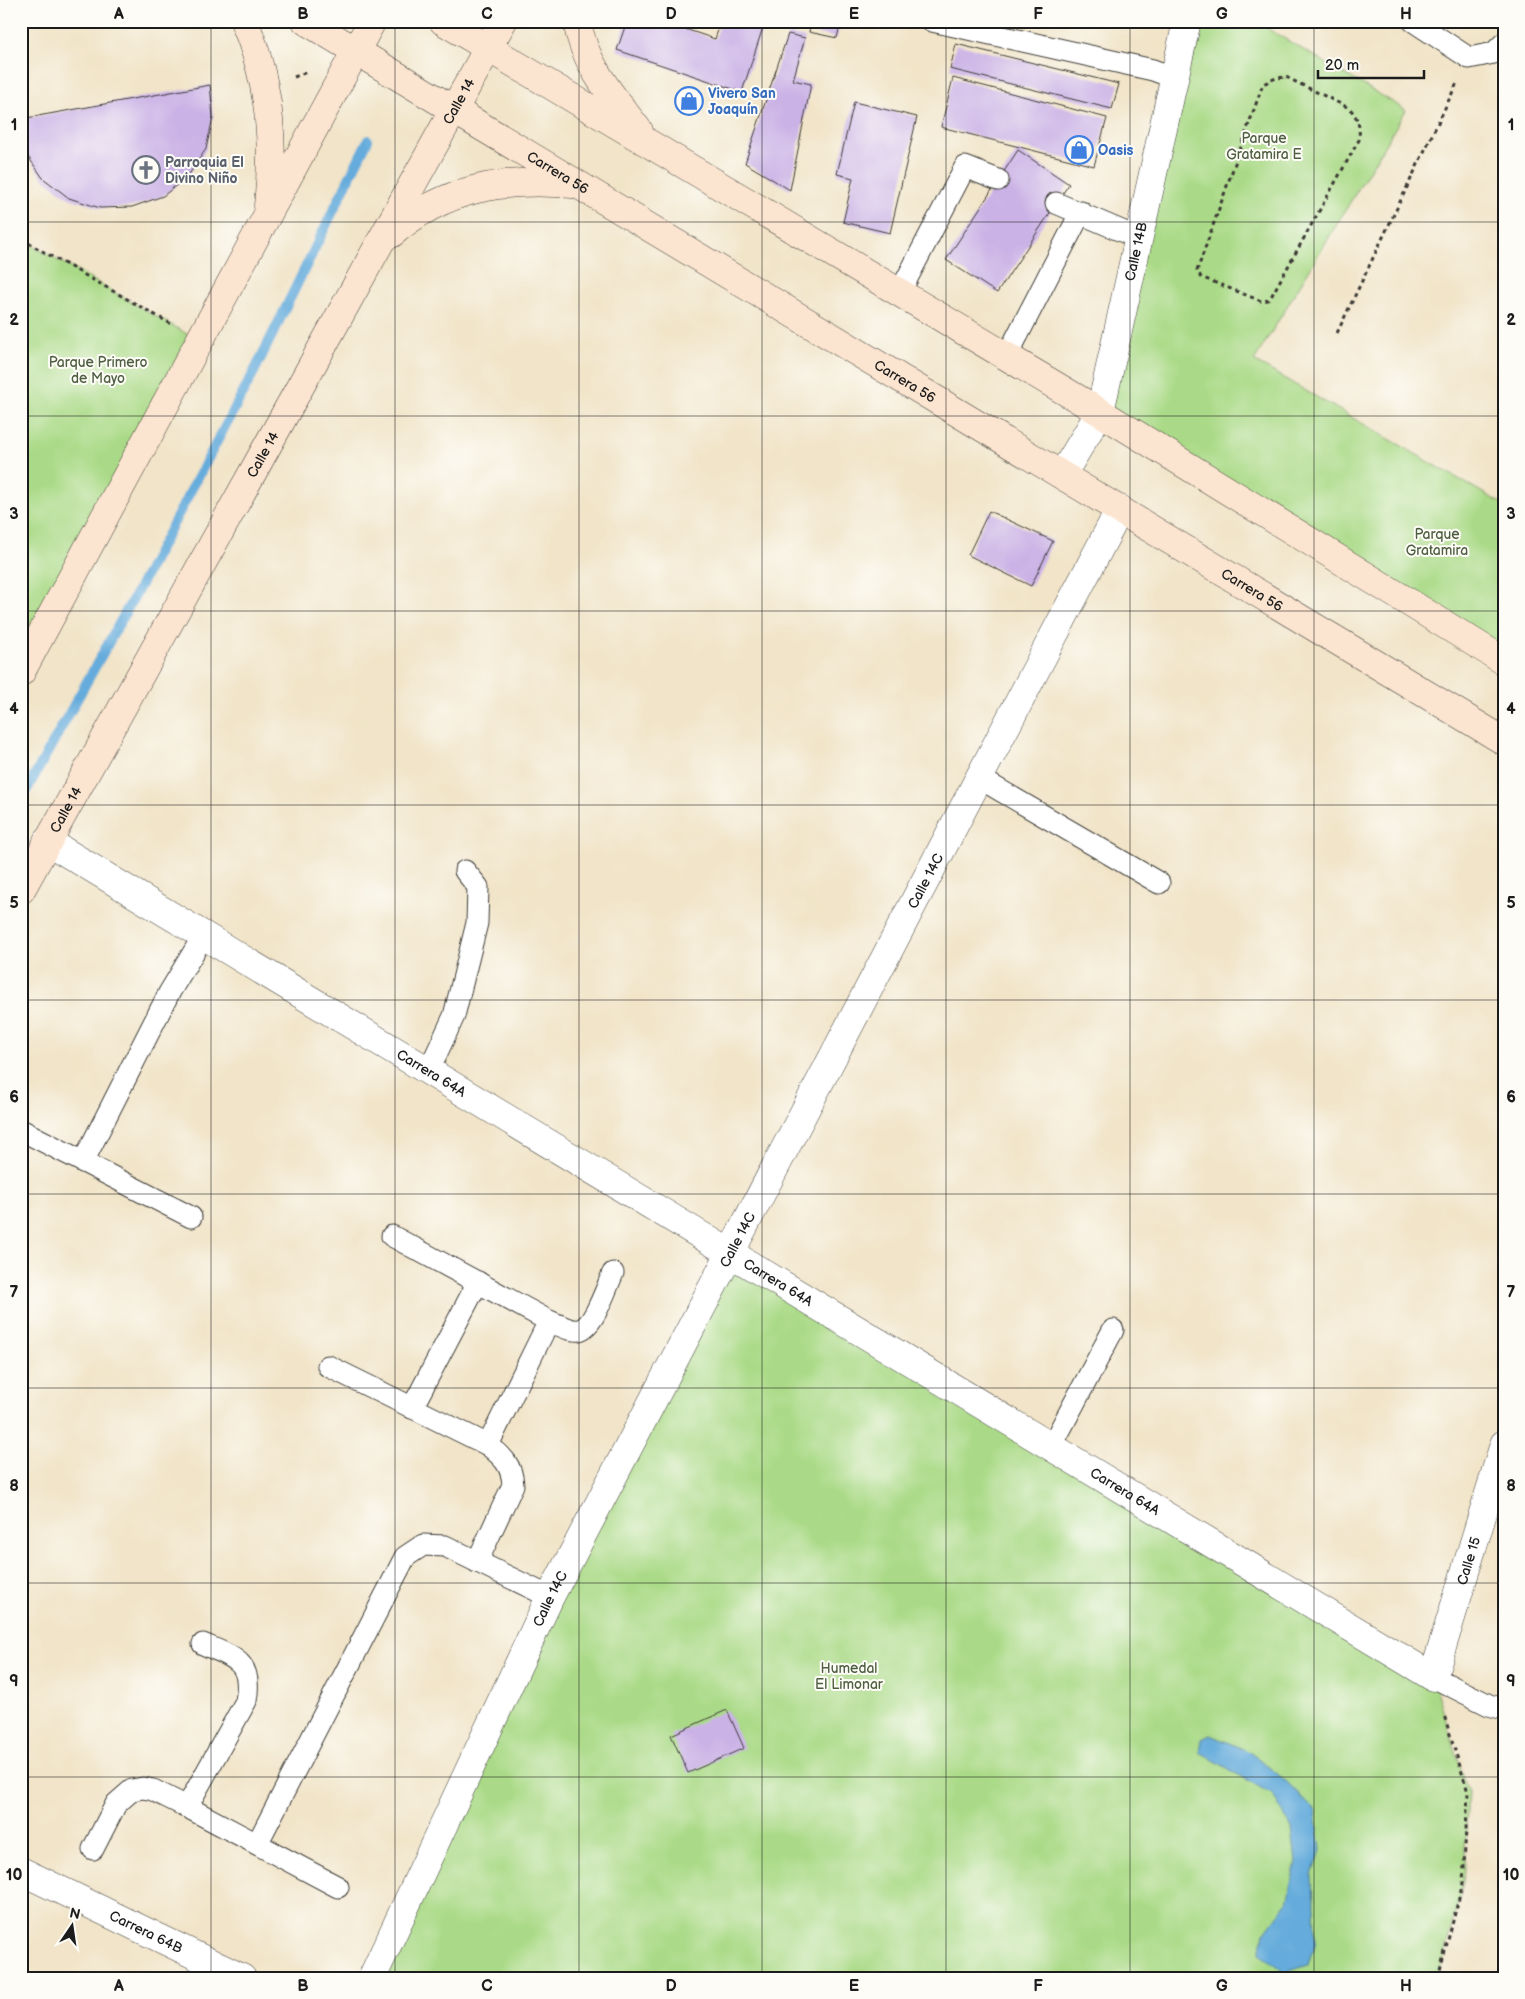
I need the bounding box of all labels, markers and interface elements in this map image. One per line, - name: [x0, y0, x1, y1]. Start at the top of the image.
- text: A: [113, 5, 124, 24]
- text: B: [297, 5, 309, 24]
- text: C: [481, 5, 493, 24]
- text: D: [665, 5, 677, 24]
- text: E: [849, 5, 859, 24]
- text: F: [1033, 5, 1043, 24]
- text: G: [1216, 5, 1228, 24]
- text: H: [1400, 5, 1412, 24]
- scale bar: [1318, 48, 1424, 80]
- text: 20 m: [1325, 56, 1359, 75]
- street label: Calle 14: [439, 75, 479, 127]
- place label: Vivero San Joaquín: [708, 85, 776, 118]
- shop icon: Vivero San Joaquín: [674, 86, 704, 116]
- text: 1: [11, 116, 17, 135]
- text: 1: [1508, 116, 1514, 135]
- park label: Parque Gratamira E: [1226, 130, 1302, 163]
- shop icon: Oasis: [1064, 135, 1094, 165]
- place label: Oasis: [1098, 142, 1134, 159]
- street label: Carrera 56: [524, 148, 592, 198]
- place label: Parroquia El Divino Niño: [165, 154, 244, 187]
- church icon: Parroquia El Divino Niño: [131, 155, 161, 185]
- street label: Calle 14B: [1121, 220, 1151, 283]
- text: 2: [9, 311, 19, 330]
- text: 2: [1506, 311, 1516, 330]
- park label: Parque Primero de Mayo: [49, 354, 147, 387]
- street label: Carrera 56: [871, 356, 939, 407]
- street label: Calle 14: [243, 428, 283, 481]
- text: 3: [9, 505, 19, 524]
- text: 3: [1506, 505, 1516, 524]
- park label: Parque Gratamira: [1406, 526, 1468, 559]
- street label: Carrera 56: [1218, 565, 1286, 615]
- text: 4: [9, 700, 19, 719]
- text: 4: [1506, 700, 1516, 719]
- street label: Calle 14: [46, 783, 86, 836]
- street label: Calle 14C: [904, 851, 947, 912]
- text: 5: [9, 894, 19, 913]
- text: 5: [1506, 894, 1516, 913]
- street label: Carrera 64A: [393, 1046, 469, 1101]
- text: 6: [9, 1088, 19, 1107]
- text: 6: [1506, 1088, 1516, 1107]
- street label: Calle 14C: [716, 1209, 759, 1270]
- street label: Carrera 64A: [740, 1255, 816, 1310]
- text: 7: [10, 1283, 19, 1302]
- text: 7: [1507, 1283, 1516, 1302]
- street label: Carrera 64A: [1087, 1464, 1163, 1519]
- text: 8: [9, 1477, 19, 1496]
- text: 8: [1506, 1477, 1516, 1496]
- street label: Calle 15: [1454, 1535, 1484, 1587]
- street label: Calle 14C: [529, 1568, 571, 1629]
- park label: Humedal El Limonar: [815, 1660, 884, 1693]
- text: 9: [9, 1672, 19, 1691]
- text: 9: [1506, 1672, 1516, 1691]
- text: 10: [6, 1866, 22, 1885]
- text: 10: [1503, 1866, 1519, 1885]
- north arrow: [48, 1902, 98, 1952]
- text: N: [68, 1904, 82, 1923]
- street label: Carrera 64B: [107, 1907, 186, 1957]
- text: A: [113, 1977, 124, 1996]
- text: B: [297, 1977, 309, 1996]
- text: C: [481, 1977, 493, 1996]
- text: D: [665, 1977, 677, 1996]
- text: E: [849, 1977, 859, 1996]
- text: F: [1033, 1977, 1043, 1996]
- text: G: [1216, 1977, 1228, 1996]
- text: H: [1400, 1977, 1412, 1996]

